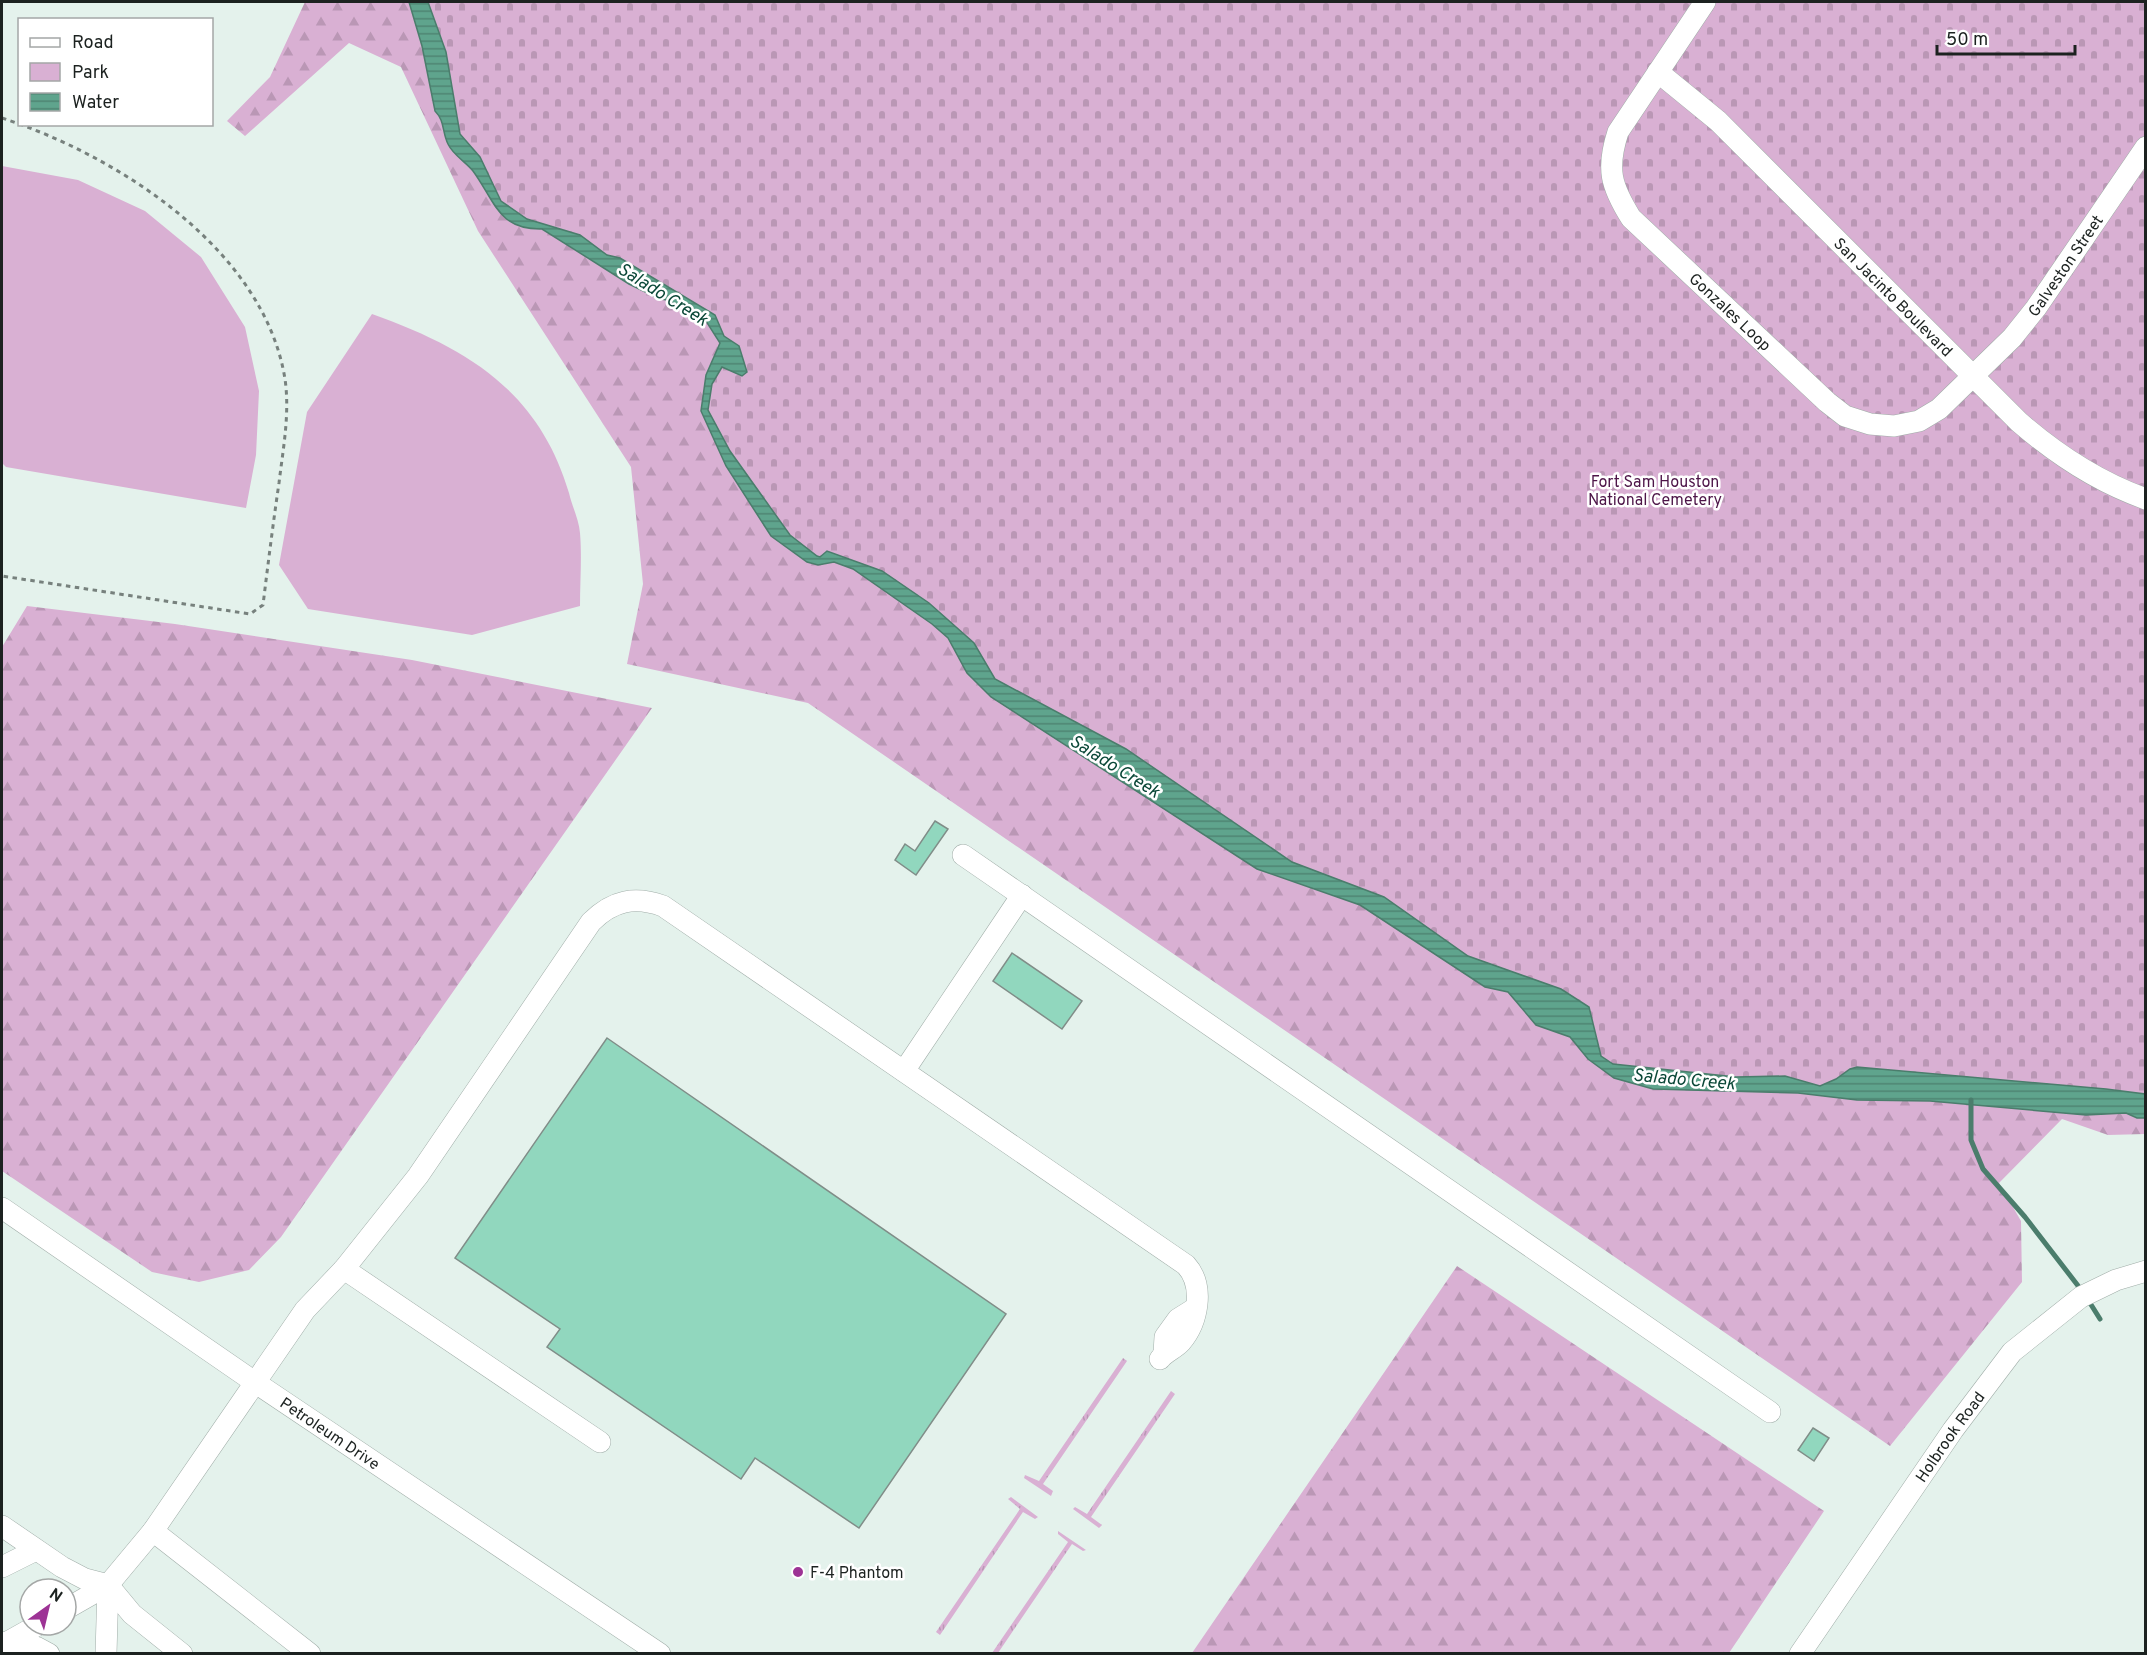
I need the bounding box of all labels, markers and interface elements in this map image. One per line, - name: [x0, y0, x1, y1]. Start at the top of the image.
- legend: [18, 18, 213, 126]
- scale bar: [1937, 18, 2075, 56]
- text: 50 m: [1946, 29, 1988, 52]
- text: Road: [72, 32, 114, 55]
- text: Park: [72, 62, 109, 85]
- text: Water: [72, 92, 119, 115]
- street label: Galveston Street: [2025, 212, 2109, 322]
- street label: San Jacinto Boulevard: [1829, 234, 1956, 362]
- water label: Salado Creek: [613, 258, 712, 333]
- street label: Gonzales Loop: [1684, 270, 1774, 356]
- park label: Fort Sam Houston National Cemetery: [1588, 473, 1722, 511]
- water label: Salado Creek: [1065, 730, 1164, 805]
- water label: Salado Creek: [1632, 1065, 1737, 1096]
- street label: Holbrook Road: [1912, 1388, 1990, 1487]
- street label: Petroleum Drive: [276, 1394, 383, 1475]
- place label: F-4 Phantom: [810, 1564, 904, 1584]
- marker: F-4 Phantom: [791, 1565, 805, 1579]
- north arrow: [18, 1577, 78, 1637]
- text: N: [45, 1585, 66, 1608]

